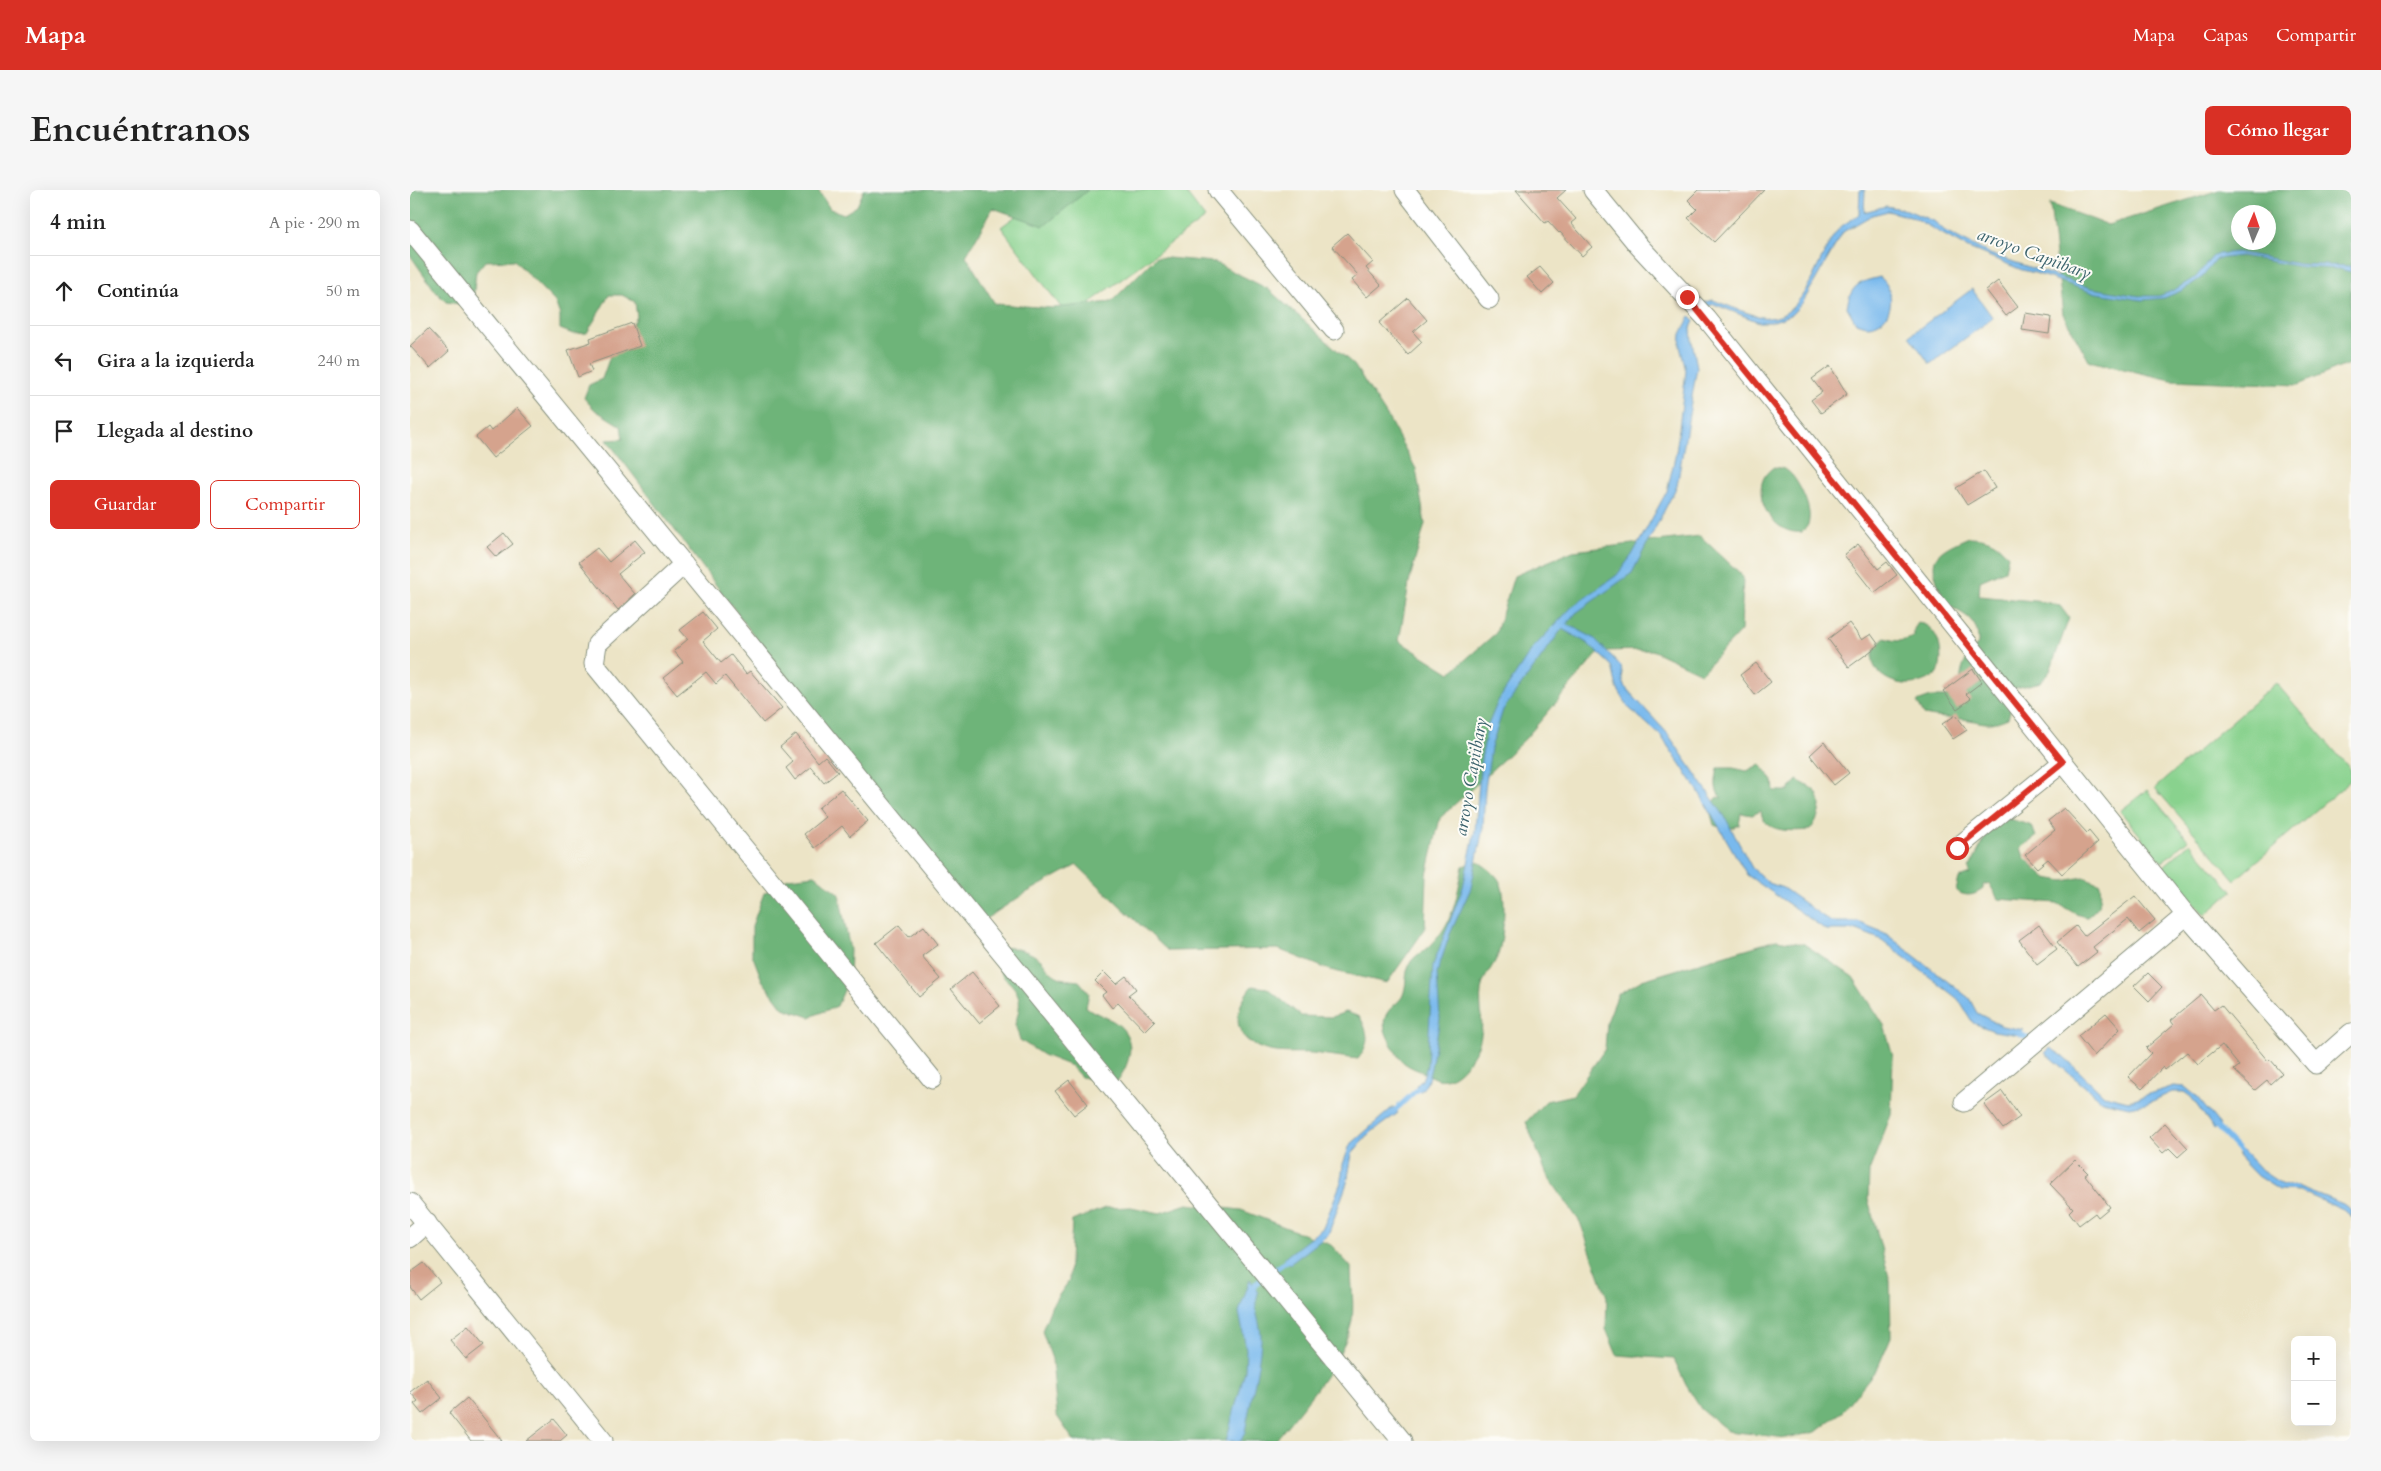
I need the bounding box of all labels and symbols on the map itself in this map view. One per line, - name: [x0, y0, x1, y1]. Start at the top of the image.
- north arrow: [2231, 205, 2276, 250]
- water label: arroyo Capiibary: [1974, 222, 2095, 286]
- route end: [1676, 286, 1699, 309]
- water label: arroyo Capiibary: [1448, 716, 1494, 838]
- route start: [1946, 837, 1969, 860]

